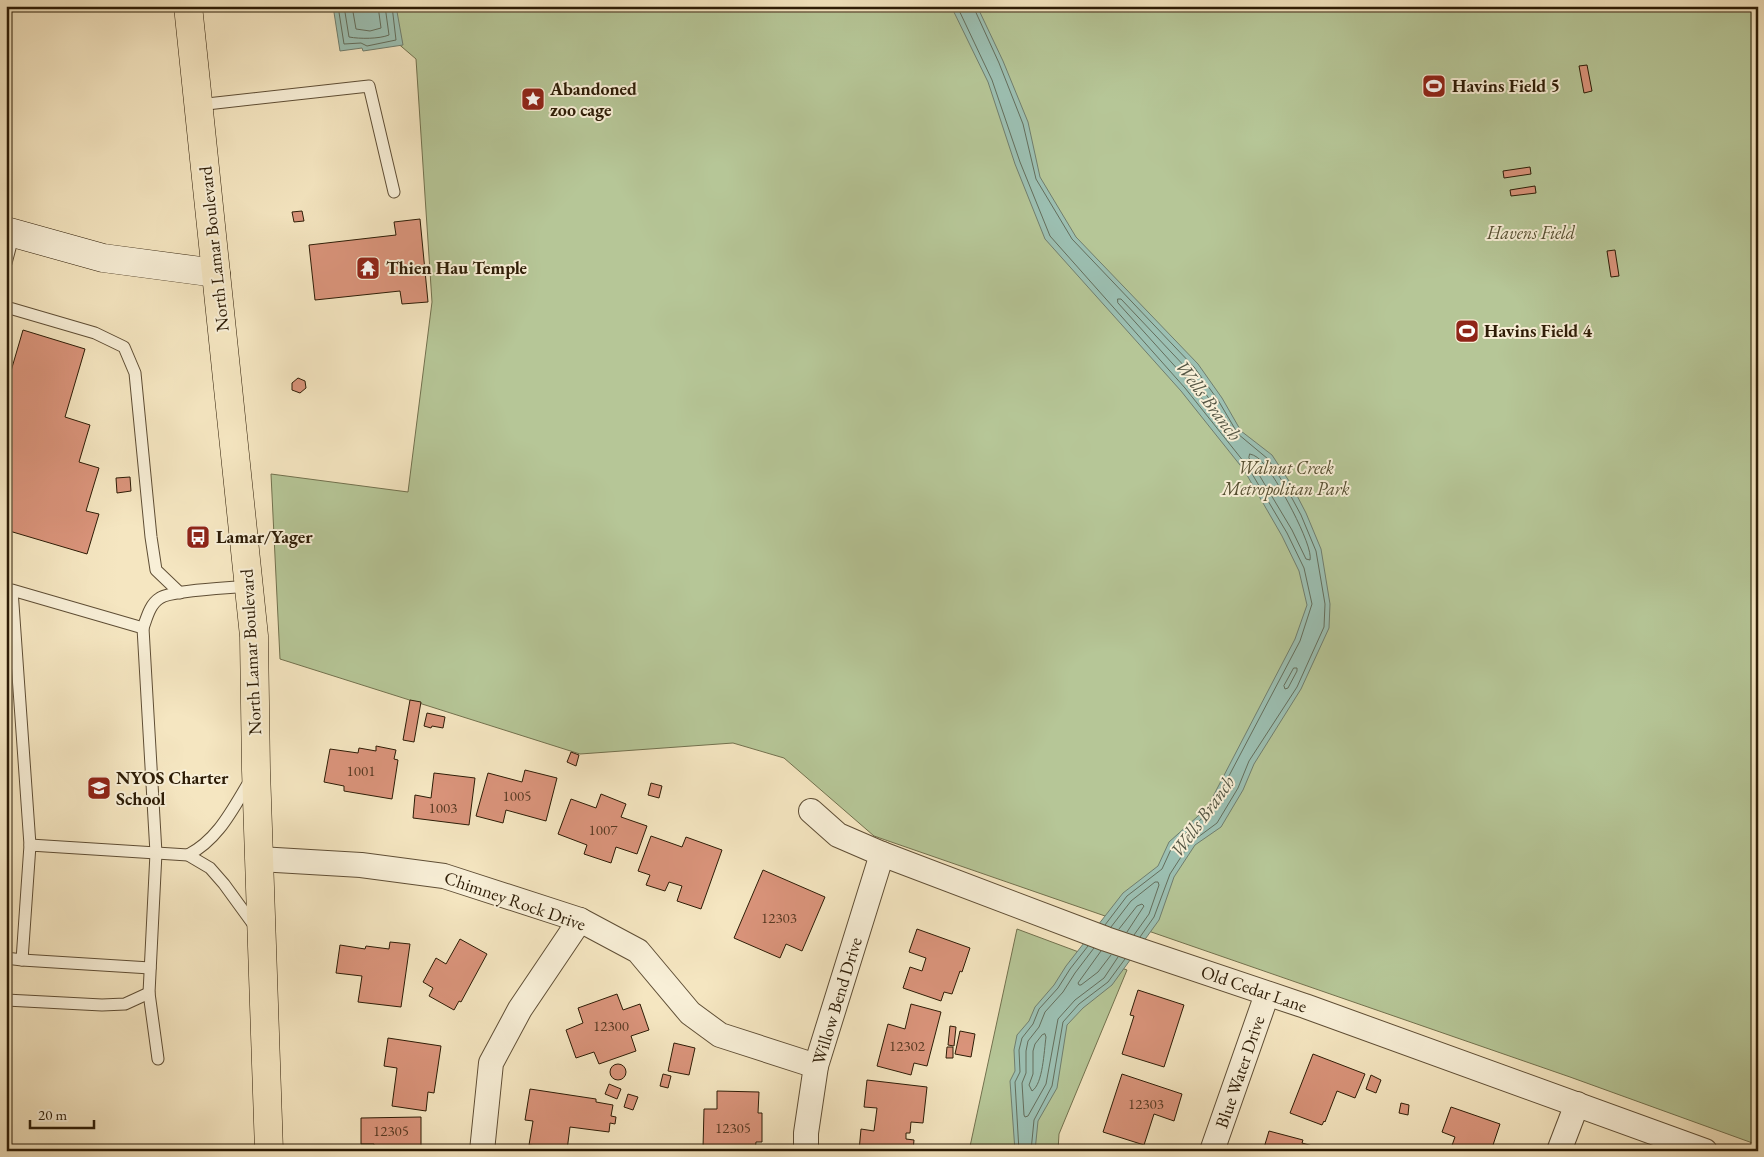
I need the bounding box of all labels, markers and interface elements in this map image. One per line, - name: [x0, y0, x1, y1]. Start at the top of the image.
- sports icon: Havins Field 5: [1421, 73, 1447, 99]
- place label: Havins Field 5: [1452, 74, 1560, 97]
- place label: Abandoned zoo cage: [549, 77, 637, 121]
- place icon: Abandoned zoo cage: [520, 86, 546, 112]
- street label: North Lamar Boulevard: [193, 164, 234, 333]
- park label: Havens Field: [1486, 221, 1576, 244]
- temple icon: Thien Hau Temple: [355, 255, 381, 281]
- place label: Thien Hau Temple: [386, 256, 528, 279]
- sports icon: Havins Field 4: [1454, 318, 1480, 344]
- place label: Havins Field 4: [1484, 319, 1593, 342]
- water label: Wells Branch: [1170, 355, 1247, 446]
- park label: Walnut Creek Metropolitan Park: [1221, 456, 1350, 501]
- bus stop icon: Lamar/Yager: [185, 524, 211, 550]
- place label: Lamar/Yager: [216, 525, 313, 548]
- street label: North Lamar Boulevard: [235, 567, 266, 736]
- house number: 1001: [347, 761, 375, 780]
- place label: NYOS Charter School: [116, 766, 229, 810]
- water label: Wells Branch: [1164, 771, 1240, 862]
- school or university icon: NYOS Charter School: [86, 775, 112, 801]
- house number: 1005: [503, 786, 531, 805]
- house number: 1003: [429, 798, 457, 817]
- house number: 1007: [589, 820, 618, 839]
- street label: Chimney Rock Drive: [441, 866, 589, 935]
- house number: 12303: [761, 908, 797, 927]
- street label: Willow Bend Drive: [806, 934, 867, 1067]
- street label: Old Cedar Lane: [1198, 960, 1310, 1017]
- street label: Blue Water Drive: [1210, 1012, 1270, 1131]
- house number: 12300: [593, 1016, 629, 1035]
- house number: 12302: [889, 1036, 926, 1055]
- house number: 12303: [1128, 1094, 1164, 1113]
- scale bar: [30, 1097, 94, 1129]
- text: 20 m: [38, 1105, 67, 1124]
- house number: 12305: [715, 1118, 751, 1137]
- house number: 12305: [373, 1121, 409, 1140]

